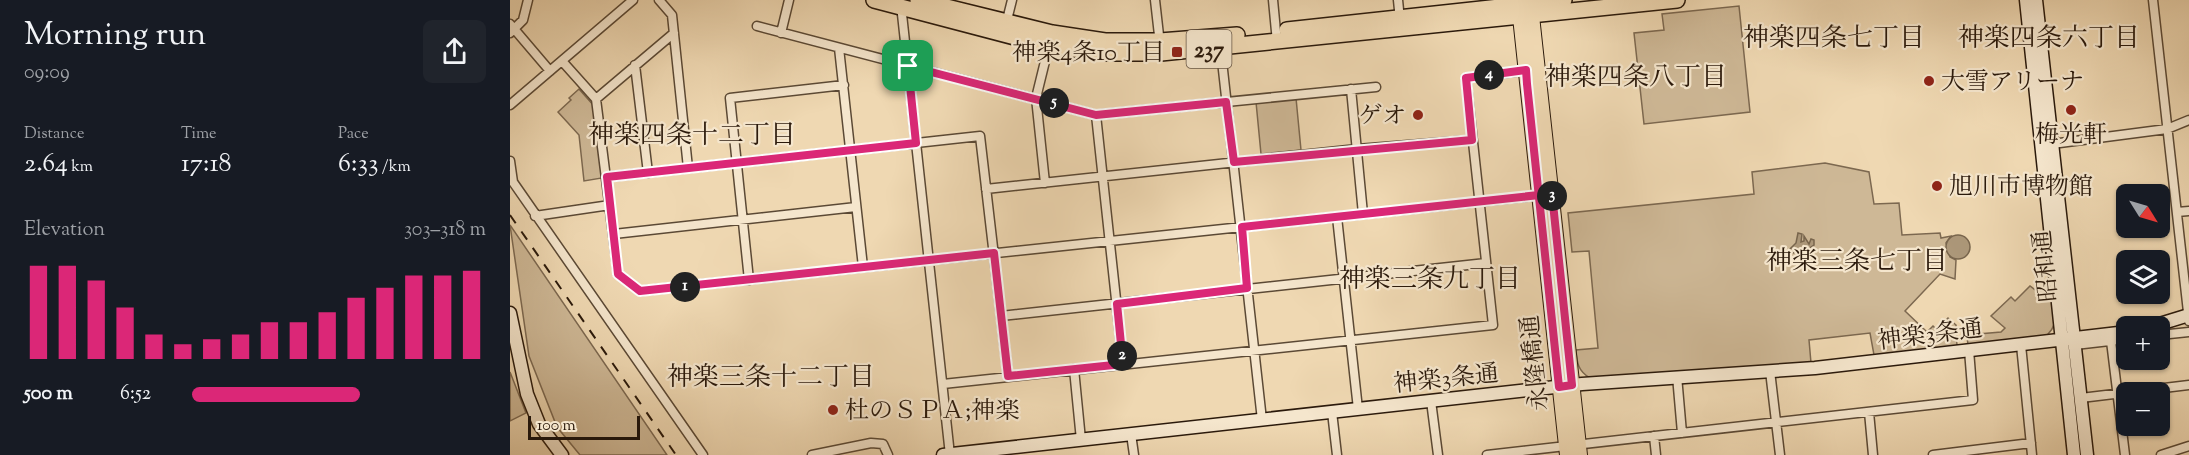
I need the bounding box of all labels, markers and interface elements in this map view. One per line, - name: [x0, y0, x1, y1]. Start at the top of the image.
- text: Morning run: [24, 12, 206, 60]
- button: share: [423, 20, 486, 83]
- district label: 神楽四条七丁目: [1743, 21, 1925, 58]
- district label: 神楽四条六丁目: [1958, 21, 2140, 58]
- road number: 237: [1186, 30, 1232, 68]
- place label: 神楽4条10丁目: [1012, 37, 1165, 71]
- pin: [882, 40, 933, 91]
- marker: 神楽4条10丁目: [1170, 45, 1184, 59]
- icon: arrive: [891, 49, 924, 82]
- text: 09:09: [24, 59, 70, 88]
- pin: 4: [1474, 60, 1504, 90]
- district label: 神楽四条八丁目: [1545, 60, 1727, 97]
- text: 4: [1485, 63, 1493, 86]
- place label: 大雪アリーナ: [1941, 66, 2084, 100]
- marker: 大雪アリーナ: [1922, 74, 1936, 88]
- pin: 5: [1039, 88, 1069, 118]
- text: 5: [1051, 91, 1057, 114]
- place label: ゲオ: [1358, 100, 1406, 134]
- marker: 梅光軒: [2064, 103, 2078, 117]
- marker: ゲオ: [1411, 108, 1425, 122]
- district label: 神楽四条十二丁目: [588, 118, 796, 155]
- place label: 梅光軒: [2035, 119, 2107, 153]
- text: Distance: [24, 123, 84, 146]
- text: Time: [181, 123, 217, 146]
- text: Pace: [338, 123, 369, 146]
- text: 2.64: [24, 146, 68, 183]
- text: 17:18: [181, 146, 231, 183]
- text: 6:33: [338, 146, 378, 183]
- text: km: [68, 156, 93, 179]
- text: /km: [378, 156, 411, 179]
- place label: 旭川市博物館: [1949, 171, 2093, 205]
- marker: 旭川市博物館: [1930, 179, 1944, 193]
- pin: 3: [1537, 181, 1567, 211]
- text: 3: [1549, 184, 1555, 207]
- north arrow: [2116, 184, 2170, 238]
- map controls: [2116, 184, 2170, 436]
- text: Elevation: [24, 216, 105, 245]
- text: 303–318 m: [404, 216, 486, 245]
- street label: 昭和通: [2026, 228, 2068, 303]
- district label: 神楽三条七丁目: [1766, 244, 1948, 281]
- button: layers: [2116, 250, 2170, 304]
- district label: 神楽三条九丁目: [1339, 262, 1521, 299]
- pin: 1: [670, 272, 700, 302]
- text: 1: [682, 275, 688, 298]
- street label: 永隆橋通: [1514, 313, 1558, 412]
- street label: 神楽3条通: [1876, 313, 1985, 359]
- button: +: [2116, 316, 2170, 370]
- pin: 2: [1107, 341, 1137, 371]
- text: 2: [1118, 344, 1126, 367]
- street label: 神楽3条通: [1392, 358, 1501, 402]
- district label: 神楽三条十二丁目: [667, 360, 875, 397]
- text: 500 m: [24, 380, 73, 409]
- text: 6:52: [120, 380, 151, 409]
- button: −: [2116, 382, 2170, 436]
- place label: 杜のＳＰＡ;神楽: [845, 395, 1019, 429]
- marker: 杜のＳＰＡ;神楽: [826, 403, 840, 417]
- scale bar: [528, 413, 640, 440]
- text: 100 m: [537, 415, 576, 438]

